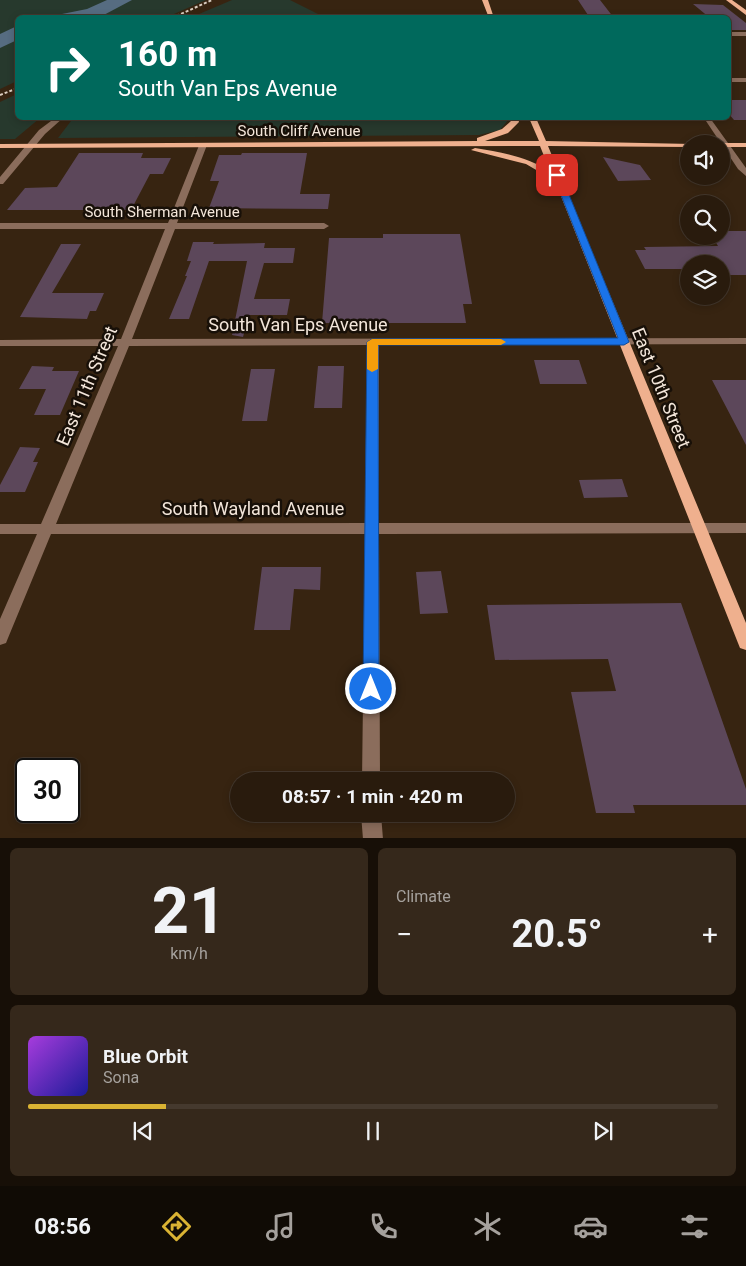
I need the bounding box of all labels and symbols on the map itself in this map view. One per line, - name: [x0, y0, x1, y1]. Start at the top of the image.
- street label: South Cliff Avenue: [238, 122, 360, 140]
- pin: [536, 154, 578, 196]
- street label: South Sherman Avenue: [84, 203, 240, 221]
- street label: South Van Eps Avenue: [208, 314, 388, 335]
- street label: East 11th Street: [52, 323, 121, 449]
- street label: East 10th Street: [628, 325, 695, 451]
- street label: South Wayland Avenue: [162, 498, 344, 519]
- position arrow: [344, 662, 396, 714]
- speed limit sign: 30: [15, 758, 80, 823]

